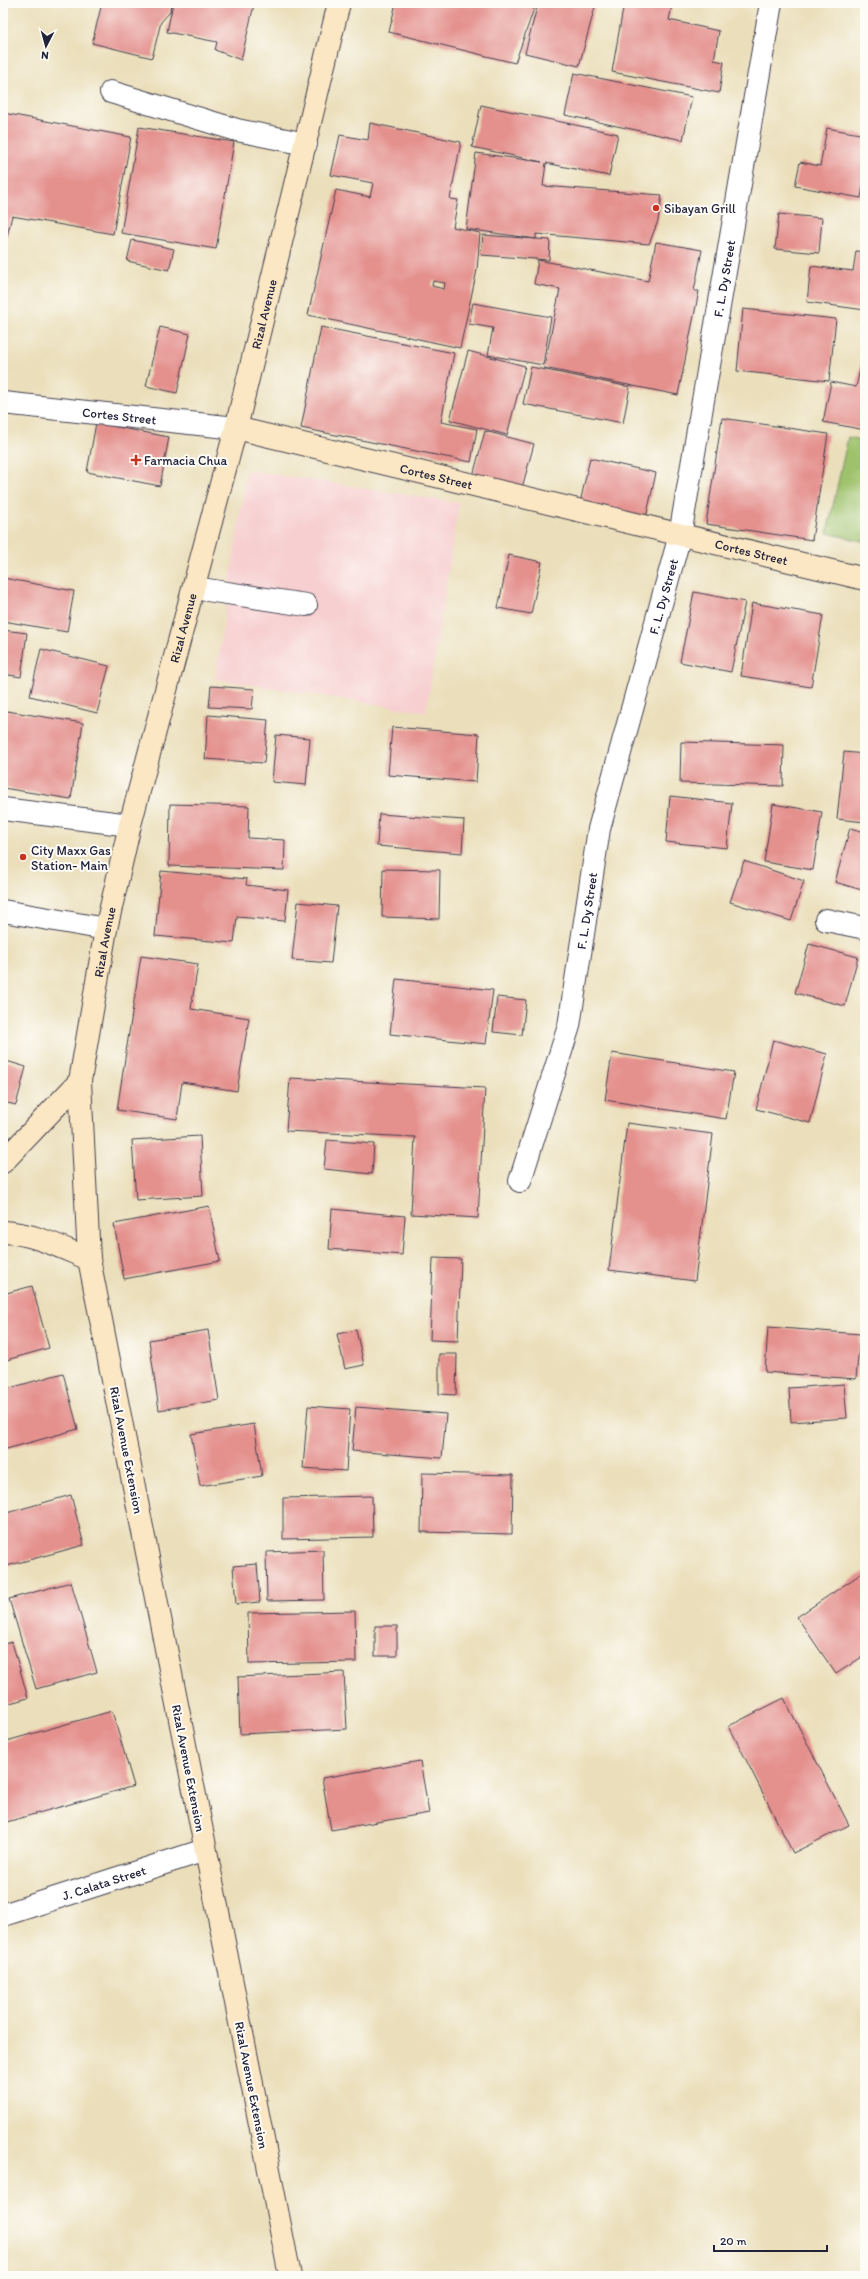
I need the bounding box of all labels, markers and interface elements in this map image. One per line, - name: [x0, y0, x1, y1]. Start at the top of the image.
- north arrow: [26, 26, 66, 66]
- text: N: [41, 49, 49, 62]
- place label: Sibayan Grill: [664, 201, 736, 216]
- marker: Sibayan Grill: [651, 203, 661, 213]
- street label: F. L. Dy Street: [710, 239, 738, 318]
- street label: Rizal Avenue: [248, 278, 280, 351]
- street label: Cortes Street: [81, 405, 157, 427]
- place label: Farmacia Chua: [144, 453, 228, 468]
- marker: Farmacia Chua: [131, 455, 141, 465]
- street label: Cortes Street: [398, 461, 474, 493]
- street label: Cortes Street: [713, 536, 789, 568]
- street label: F. L. Dy Street: [646, 557, 681, 636]
- street label: Rizal Avenue: [167, 591, 200, 664]
- place label: City Maxx Gas Station- Main: [31, 843, 111, 873]
- marker: City Maxx Gas Station- Main: [18, 852, 28, 862]
- street label: F. L. Dy Street: [574, 871, 600, 951]
- street label: Rizal Avenue: [91, 905, 119, 979]
- street label: Rizal Avenue Extension: [107, 1385, 146, 1516]
- street label: Rizal Avenue Extension: [169, 1703, 208, 1834]
- street label: J. Calata Street: [60, 1863, 148, 1903]
- street label: Rizal Avenue Extension: [232, 2020, 271, 2151]
- scale bar: [714, 2227, 827, 2253]
- text: 20 m: [720, 2234, 747, 2248]

